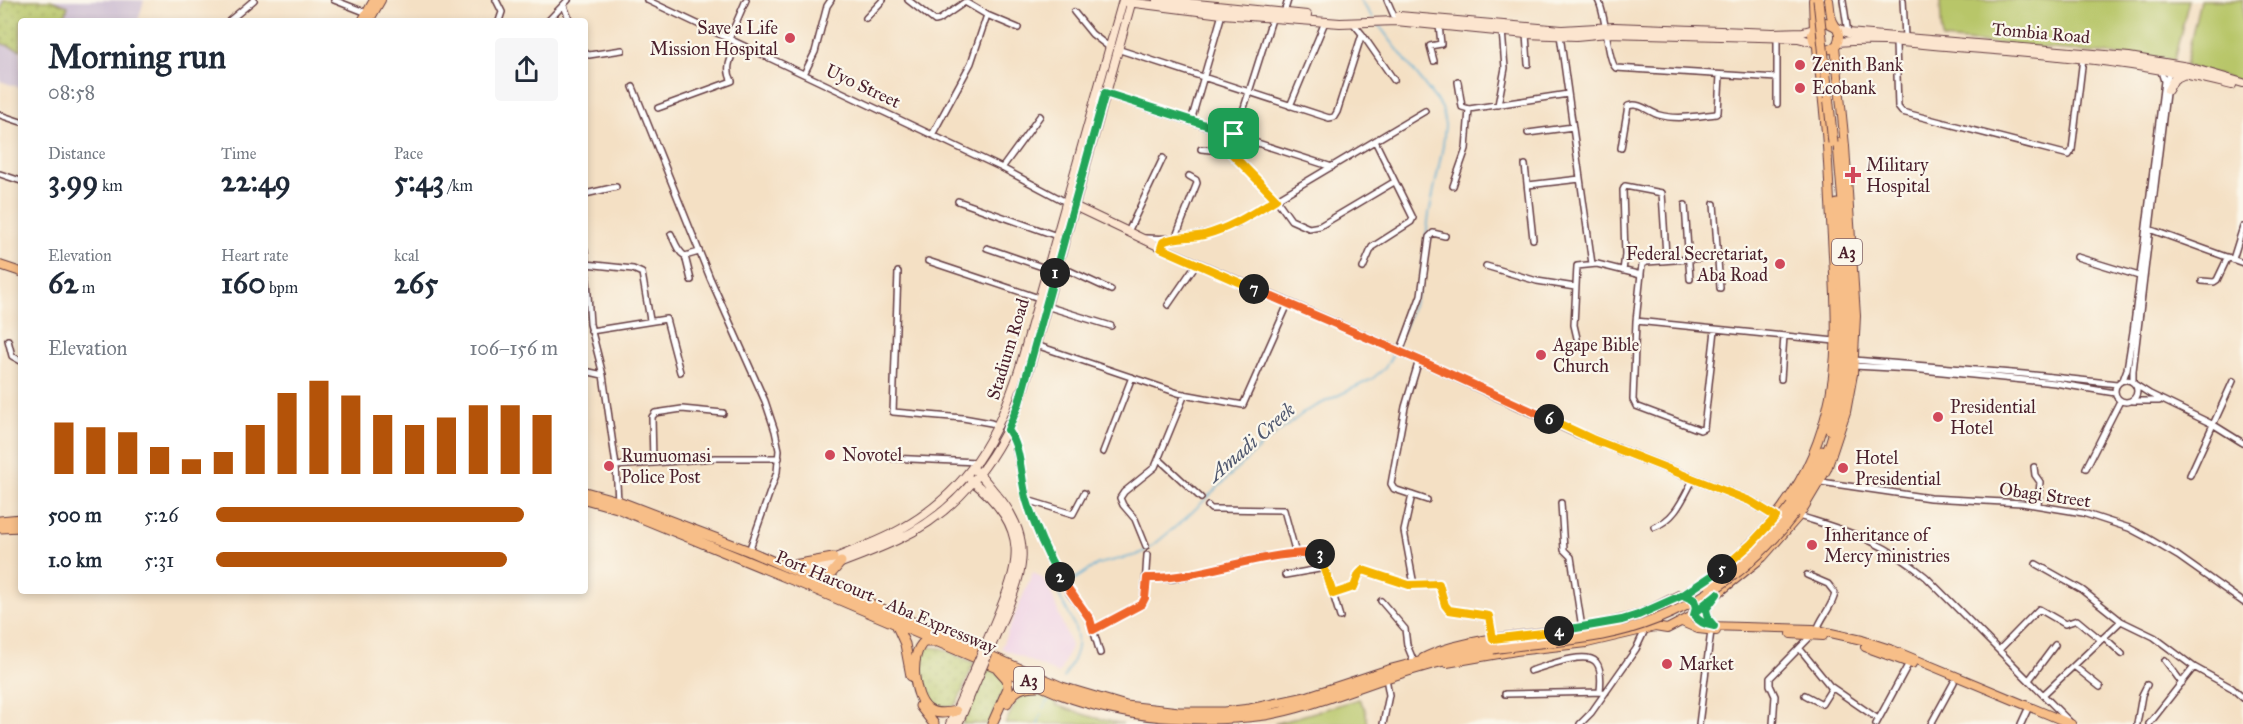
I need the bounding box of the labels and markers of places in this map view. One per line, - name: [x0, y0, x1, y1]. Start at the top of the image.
- place label: Save a Life Mission Hospital: [650, 17, 778, 60]
- marker: Save a Life Mission Hospital: [783, 31, 797, 45]
- place label: Zenith Bank: [1812, 54, 1904, 76]
- marker: Zenith Bank: [1793, 58, 1807, 72]
- place label: Ecobank: [1812, 77, 1877, 99]
- marker: Ecobank: [1793, 81, 1807, 95]
- pin: [1208, 108, 1259, 159]
- place label: Military Hospital: [1866, 154, 1930, 197]
- marker: Military Hospital: [1844, 166, 1862, 184]
- place label: Federal Secretariat, Aba Road: [1626, 243, 1768, 286]
- marker: Federal Secretariat, Aba Road: [1773, 257, 1787, 271]
- pin: 1: [1040, 258, 1070, 288]
- pin: 7: [1239, 274, 1269, 304]
- place label: Agape Bible Church: [1552, 334, 1639, 377]
- marker: Agape Bible Church: [1534, 348, 1548, 362]
- place label: Presidential Hotel: [1950, 396, 2036, 439]
- pin: 6: [1534, 404, 1564, 434]
- marker: Presidential Hotel: [1931, 410, 1945, 424]
- place label: Novotel: [842, 444, 903, 466]
- place label: Rumuomasi Police Post: [621, 445, 711, 488]
- place label: Hotel Presidential: [1855, 447, 1941, 490]
- marker: Novotel: [823, 448, 837, 462]
- marker: Rumuomasi Police Post: [602, 459, 616, 473]
- marker: Hotel Presidential: [1836, 461, 1850, 475]
- place label: Inheritance of Mercy ministries: [1824, 524, 1950, 567]
- marker: Inheritance of Mercy ministries: [1805, 538, 1819, 552]
- pin: 3: [1305, 539, 1335, 569]
- pin: 5: [1707, 554, 1737, 584]
- pin: 2: [1045, 562, 1075, 592]
- pin: 4: [1544, 616, 1574, 646]
- place label: Market: [1679, 653, 1734, 675]
- marker: Market: [1660, 657, 1674, 671]

